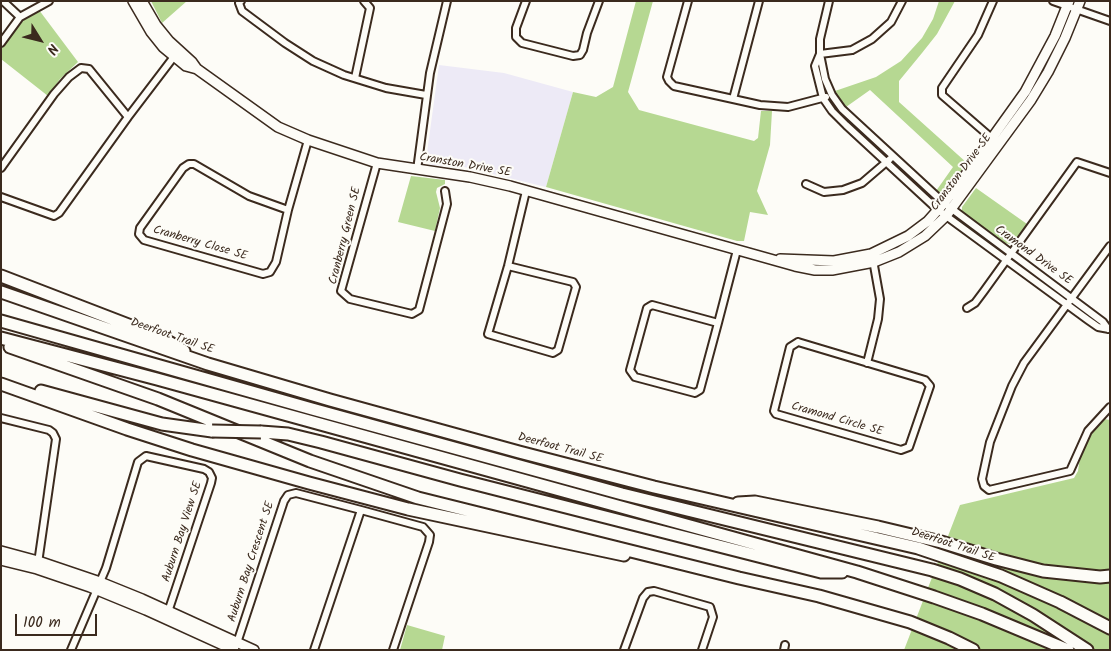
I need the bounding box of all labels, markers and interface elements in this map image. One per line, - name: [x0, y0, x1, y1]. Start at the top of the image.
- north arrow: [15, 15, 65, 65]
- text: N: [41, 39, 64, 59]
- street label: Cranston Drive SE: [928, 132, 996, 214]
- street label: Cranston Drive SE: [418, 151, 512, 181]
- street label: Cranberry Green SE: [327, 186, 365, 286]
- street label: Cramond Drive SE: [991, 223, 1075, 289]
- street label: Cranberry Close SE: [151, 224, 249, 264]
- street label: Deerfoot Trail SE: [128, 316, 216, 358]
- street label: Cramond Circle SE: [789, 400, 885, 440]
- street label: Deerfoot Trail SE: [516, 431, 604, 467]
- street label: Auburn Bay View SE: [160, 480, 206, 584]
- street label: Auburn Bay Crescent SE: [226, 500, 278, 624]
- street label: Deerfoot Trail SE: [909, 526, 997, 566]
- scale bar: [18, 604, 100, 636]
- text: 100 m: [23, 611, 61, 635]

